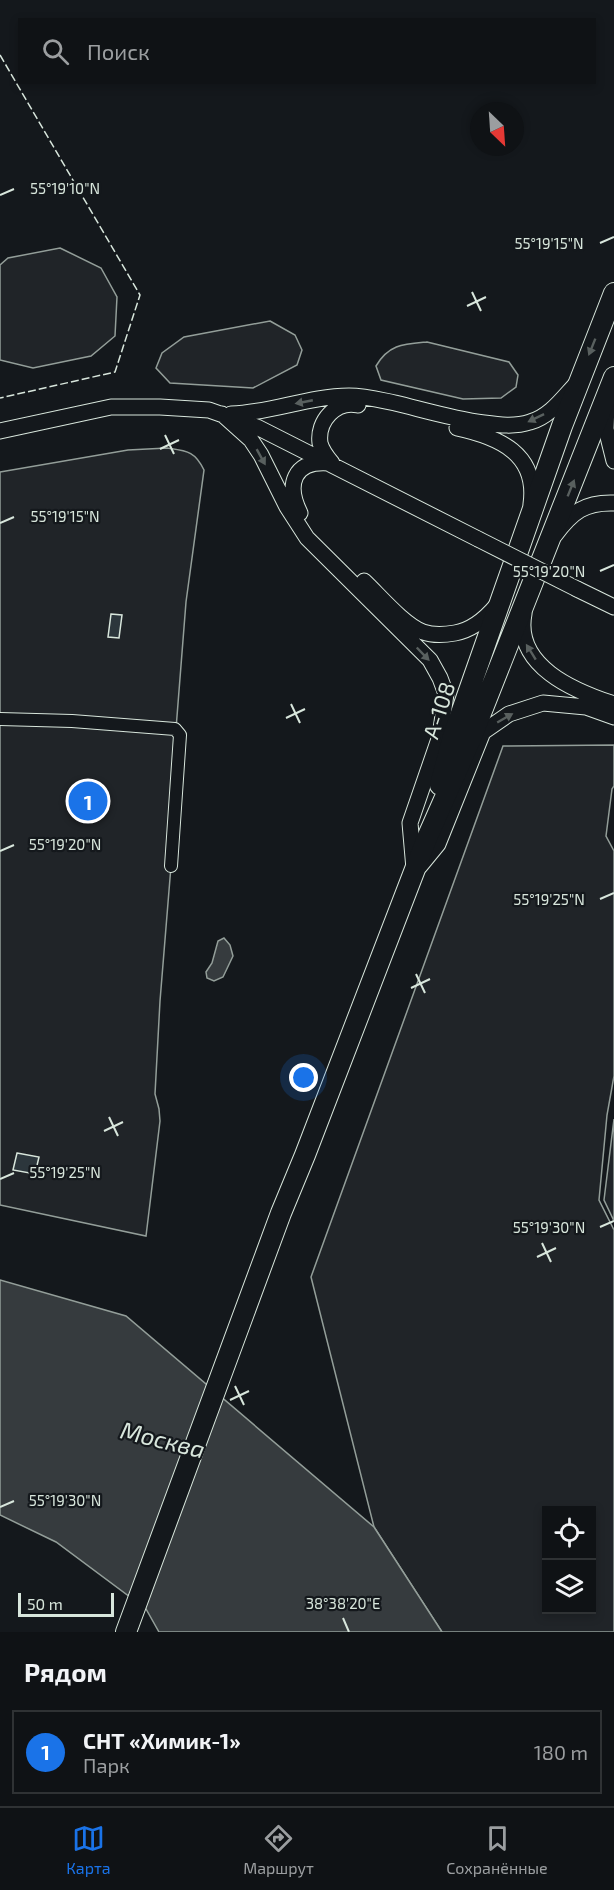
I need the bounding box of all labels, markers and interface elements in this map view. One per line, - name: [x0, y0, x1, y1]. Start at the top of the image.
- search box: [18, 18, 596, 84]
- icon: search: [39, 35, 72, 68]
- text: Поиск: [87, 38, 150, 64]
- north arrow: [470, 102, 524, 156]
- text: 55°19'10"N: [30, 179, 100, 197]
- text: 55°19'15"N: [514, 234, 584, 252]
- one-way arrow: [587, 339, 597, 357]
- one-way arrow: [295, 398, 314, 407]
- one-way arrow: [528, 414, 545, 423]
- one-way arrow: [256, 449, 266, 466]
- one-way arrow: [566, 478, 576, 496]
- text: 55°19'15"N: [30, 507, 100, 525]
- text: 55°19'20"N: [513, 562, 585, 580]
- one-way arrow: [525, 644, 536, 660]
- one-way arrow: [416, 647, 430, 661]
- street label: А-108: [417, 678, 459, 742]
- one-way arrow: [497, 713, 514, 723]
- pin: 1: [68, 778, 107, 824]
- text: 55°19'20"N: [29, 835, 101, 853]
- text: 55°19'25"N: [513, 890, 585, 908]
- your location: [289, 1063, 318, 1092]
- text: 55°19'25"N: [29, 1163, 101, 1181]
- text: 55°19'30"N: [513, 1218, 585, 1236]
- water label: Москва: [118, 1415, 208, 1463]
- text: 55°19'30"N: [29, 1491, 101, 1509]
- map controls: [542, 1506, 596, 1614]
- button: locate: [542, 1506, 596, 1560]
- button: layers: [542, 1560, 596, 1614]
- scale bar: [18, 1590, 114, 1618]
- text: 50 m: [27, 1594, 63, 1613]
- text: 38°38'20"E: [306, 1594, 380, 1612]
- text: Рядом: [24, 1656, 107, 1687]
- text: СНТ «Химик-1»: [83, 1727, 241, 1753]
- text: 1: [41, 1740, 50, 1764]
- text: 180 m: [534, 1740, 588, 1764]
- text: Парк: [83, 1753, 130, 1777]
- tab: Карта: [66, 1822, 111, 1877]
- tab: Маршрут: [243, 1822, 314, 1877]
- tab: Сохранённые: [446, 1822, 548, 1877]

